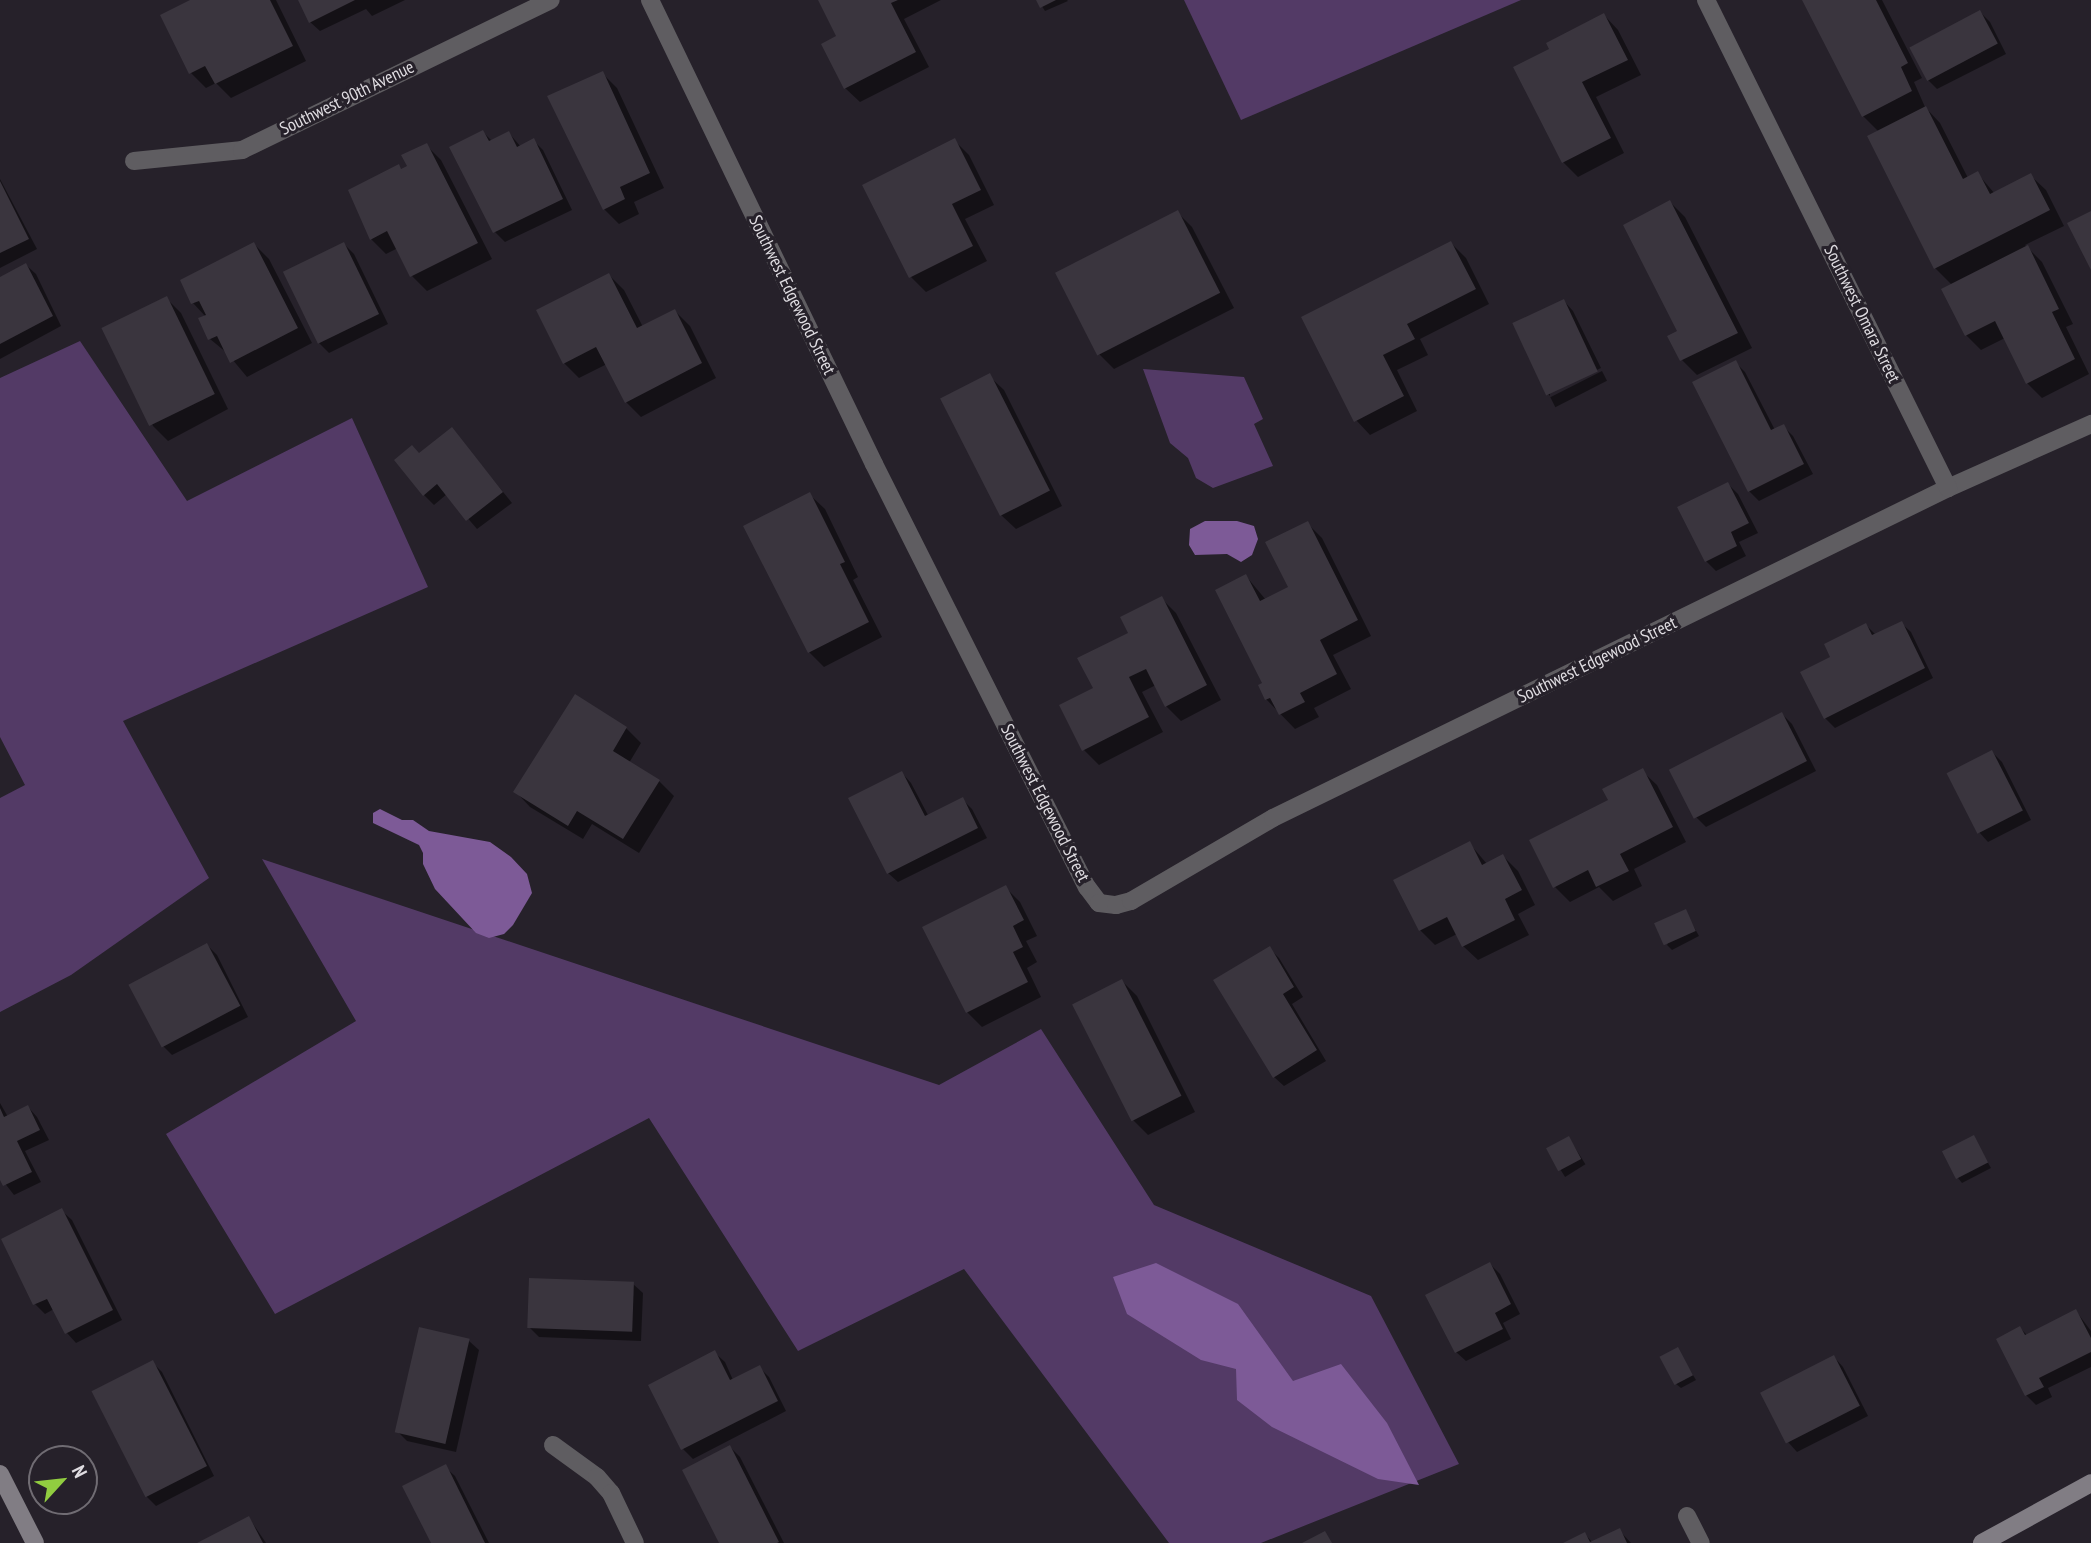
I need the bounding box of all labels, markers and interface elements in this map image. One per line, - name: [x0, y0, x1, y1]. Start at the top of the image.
- street label: Southwest 90th Avenue: [276, 56, 418, 140]
- street label: Southwest Edgewood Street: [744, 212, 840, 378]
- street label: Southwest Omara Street: [1819, 241, 1905, 387]
- street label: Southwest Edgewood Street: [1514, 612, 1680, 708]
- street label: Southwest Edgewood Street: [996, 720, 1094, 886]
- north arrow: [28, 1445, 98, 1515]
- text: N: [67, 1461, 93, 1481]

